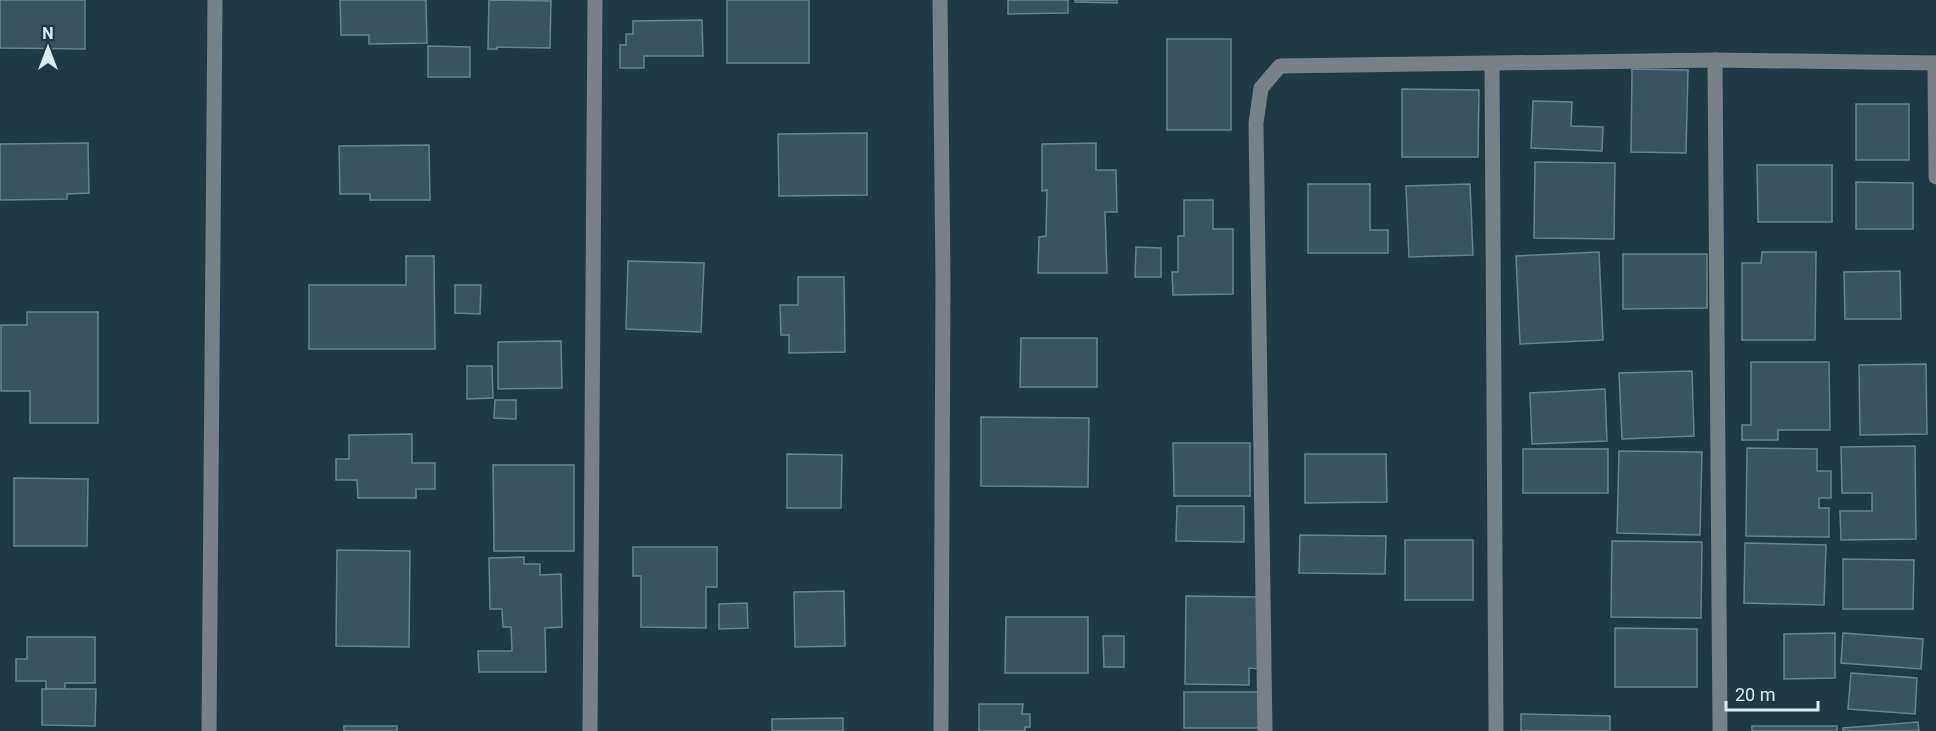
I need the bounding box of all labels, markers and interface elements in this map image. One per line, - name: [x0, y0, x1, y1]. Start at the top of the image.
- north arrow: [18, 18, 78, 78]
- text: N: [42, 24, 54, 43]
- scale bar: [1726, 674, 1818, 712]
- text: 20 m: [1735, 684, 1775, 705]

